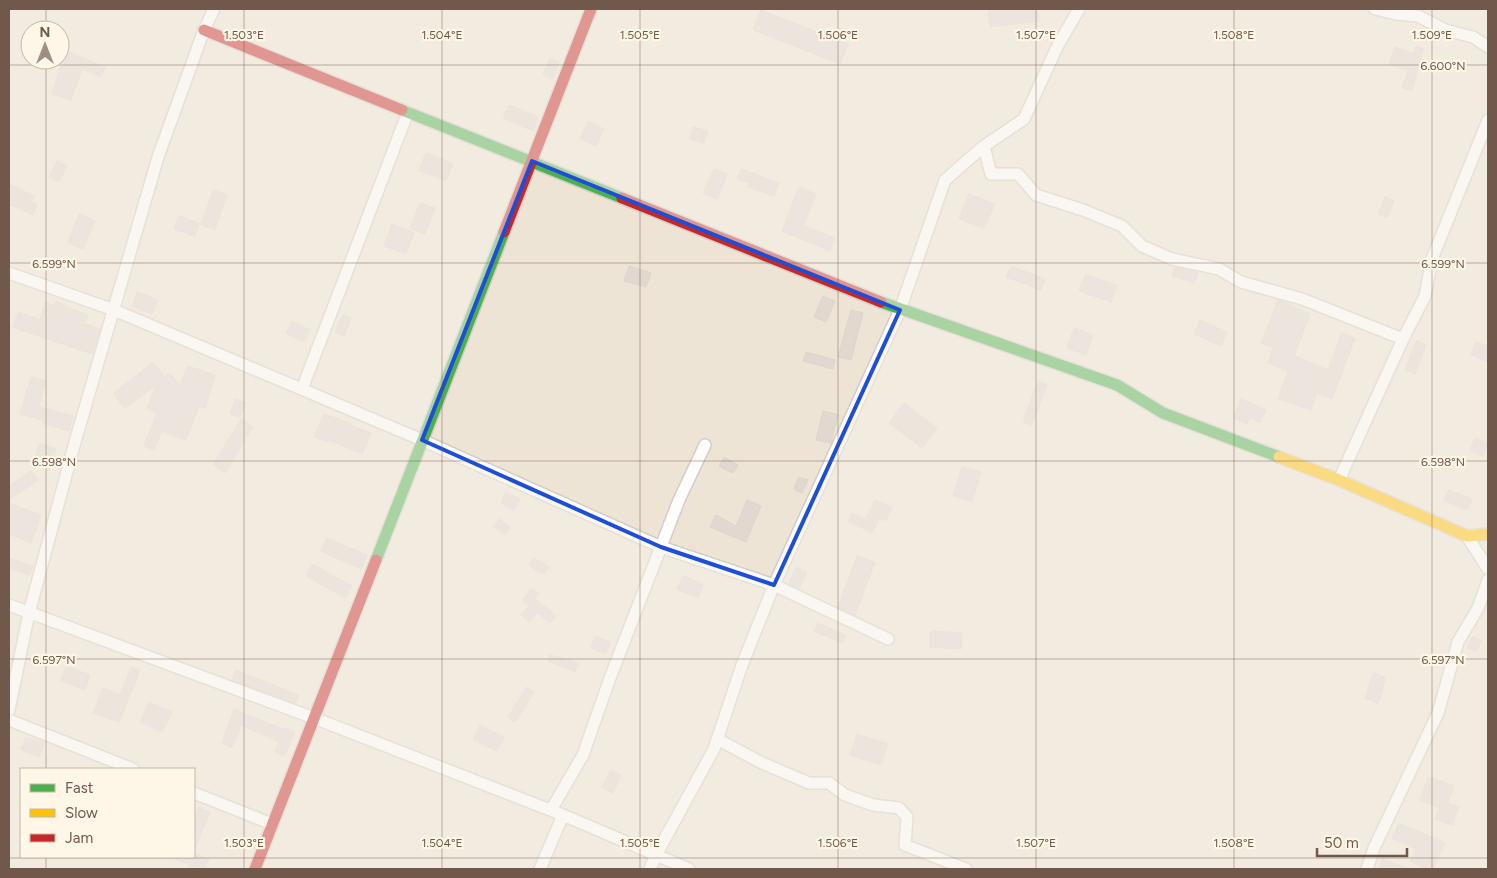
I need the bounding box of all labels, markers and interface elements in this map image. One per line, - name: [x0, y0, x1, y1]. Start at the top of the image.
- north arrow: [20, 20, 70, 70]
- text: N: [40, 24, 50, 41]
- text: 1.503°E: [224, 28, 264, 42]
- text: 1.504°E: [421, 28, 463, 42]
- text: 1.505°E: [620, 28, 660, 42]
- text: 1.506°E: [818, 28, 858, 42]
- text: 1.507°E: [1016, 28, 1056, 42]
- text: 1.508°E: [1214, 28, 1254, 42]
- text: 1.509°E: [1412, 28, 1452, 42]
- text: 6.600°N: [1420, 59, 1466, 73]
- text: 6.599°N: [32, 257, 76, 271]
- text: 6.599°N: [1421, 257, 1465, 271]
- text: 6.598°N: [32, 455, 76, 469]
- text: 6.598°N: [1421, 455, 1465, 469]
- text: 6.597°N: [32, 653, 76, 667]
- text: 6.597°N: [1421, 653, 1465, 667]
- legend: [20, 768, 195, 858]
- text: Fast: [65, 779, 94, 797]
- text: Slow: [65, 804, 98, 822]
- scale bar: [1317, 826, 1407, 858]
- text: Jam: [65, 829, 93, 847]
- text: 50 m: [1324, 834, 1359, 852]
- text: 1.503°E: [224, 836, 264, 850]
- text: 1.504°E: [421, 836, 463, 850]
- text: 1.505°E: [620, 836, 660, 850]
- text: 1.506°E: [818, 836, 858, 850]
- text: 1.507°E: [1016, 836, 1056, 850]
- text: 1.508°E: [1214, 836, 1254, 850]

